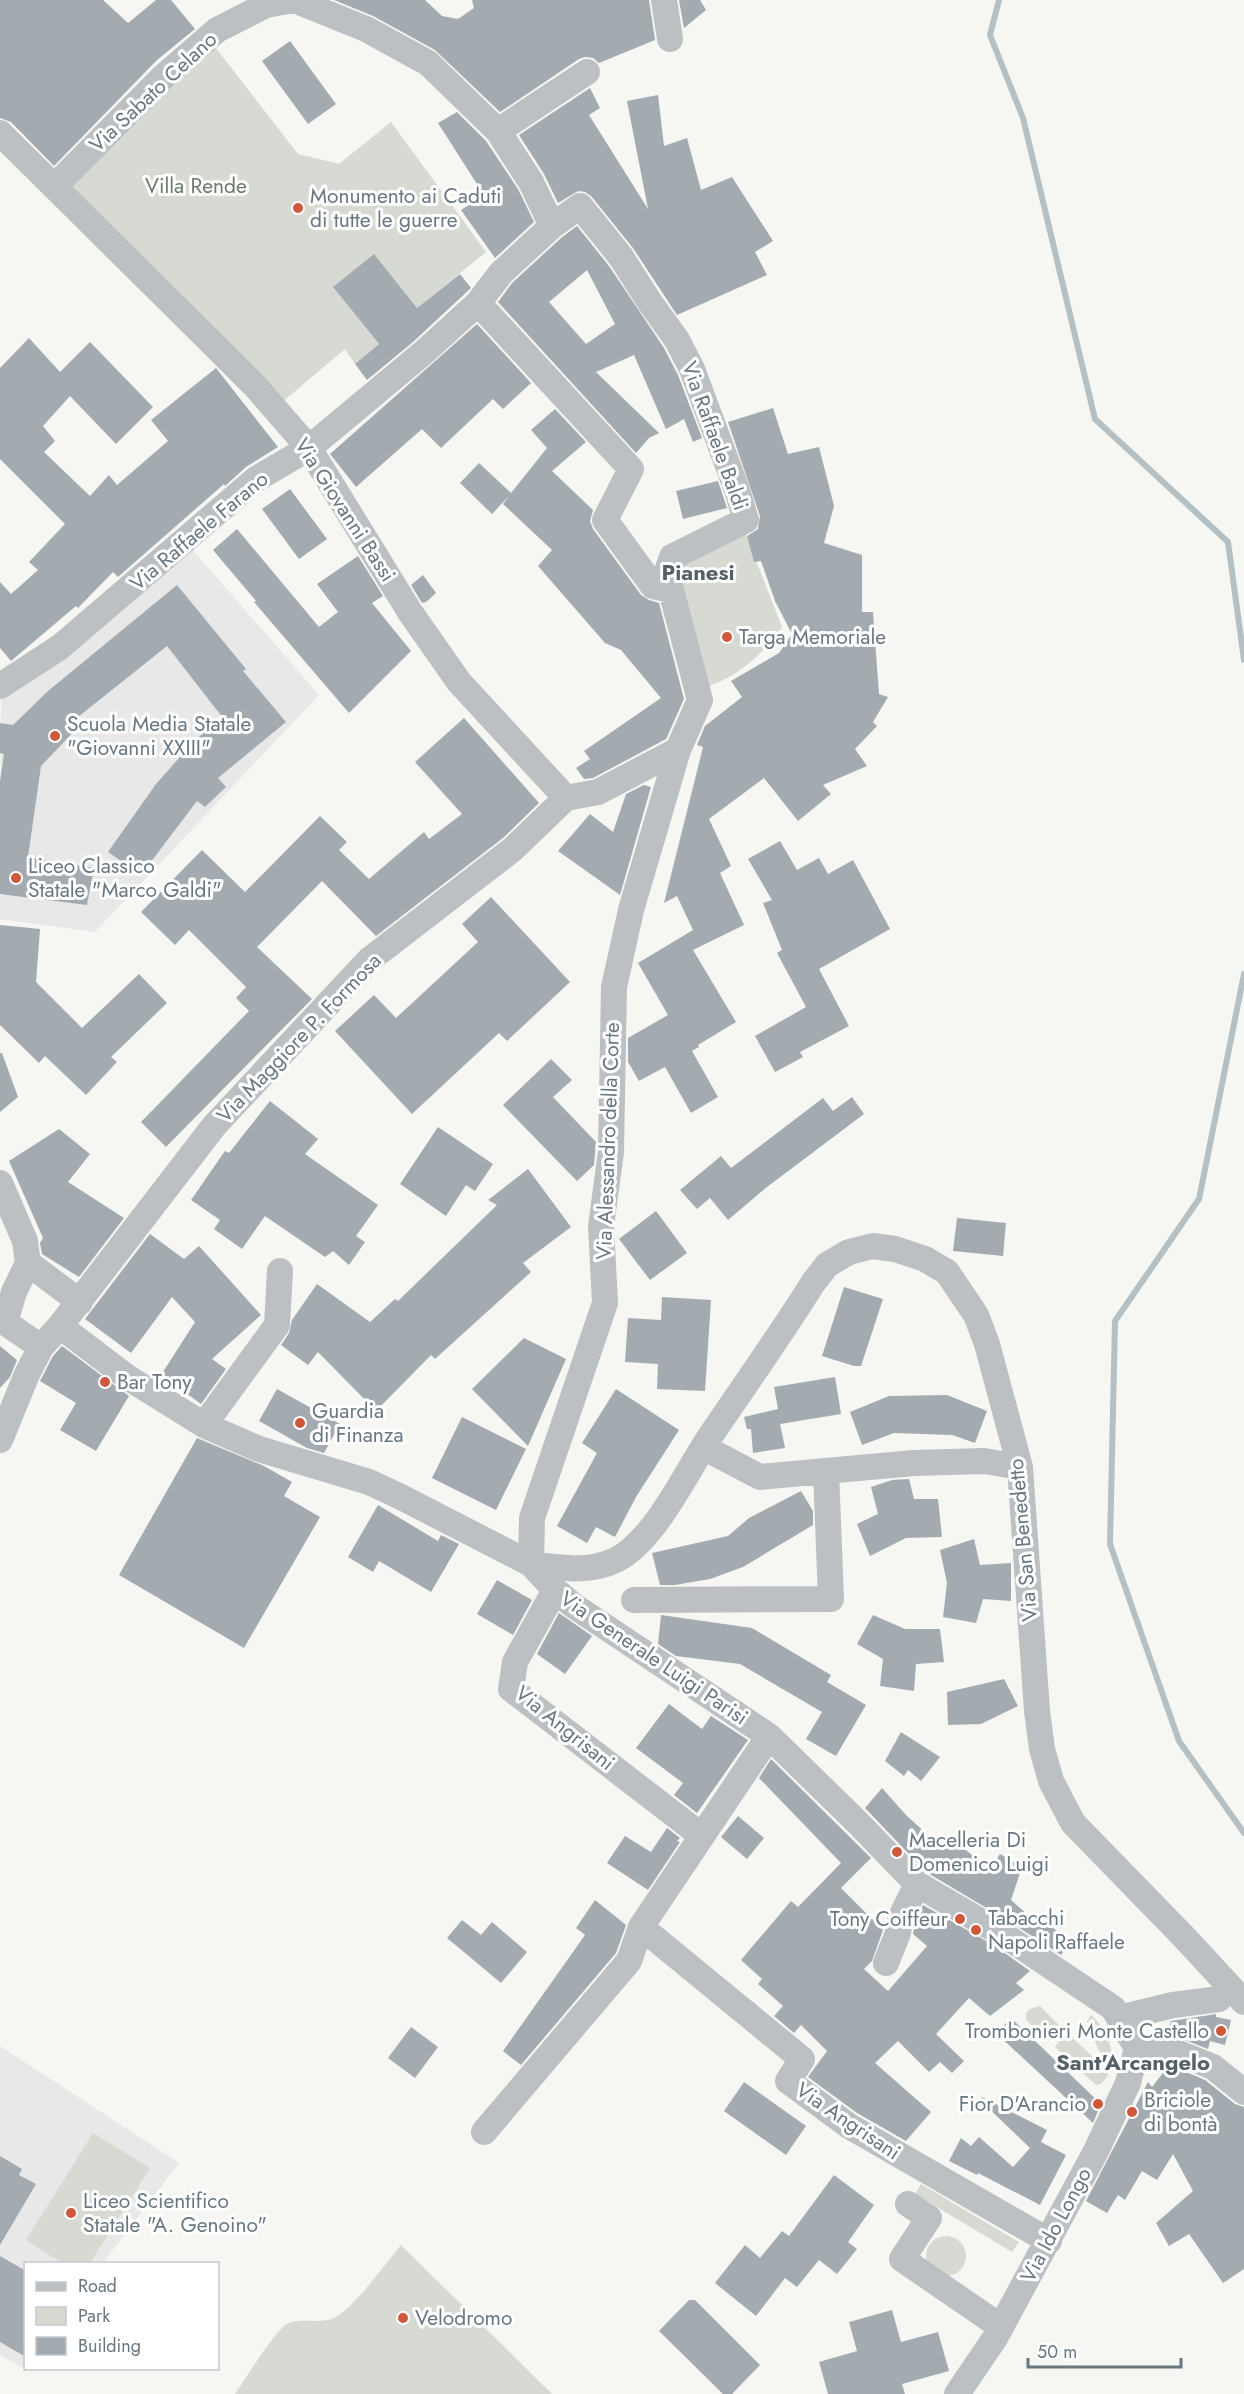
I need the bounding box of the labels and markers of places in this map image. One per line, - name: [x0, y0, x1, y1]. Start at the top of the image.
- place label: Monumento ai Caduti di tutte le guerre: [310, 181, 501, 235]
- marker: Monumento ai Caduti di tutte le guerre: [291, 201, 305, 215]
- place label: Targa Memoriale: [739, 622, 886, 652]
- marker: Targa Memoriale: [720, 630, 734, 644]
- place label: Scuola Media Statale "Giovanni XXIII": [67, 709, 252, 763]
- marker: Scuola Media Statale "Giovanni XXIII": [48, 729, 62, 743]
- place label: Liceo Classico Statale "Marco Galdi": [28, 851, 222, 905]
- marker: Liceo Classico Statale "Marco Galdi": [9, 871, 23, 885]
- place label: Bar Tony: [117, 1367, 192, 1397]
- marker: Bar Tony: [98, 1375, 112, 1389]
- place label: Guardia di Finanza: [312, 1396, 404, 1450]
- marker: Guardia di Finanza: [293, 1416, 307, 1430]
- place label: Macelleria Di Domenico Luigi: [909, 1825, 1049, 1879]
- marker: Macelleria Di Domenico Luigi: [890, 1845, 904, 1859]
- place label: Tabacchi Napoli Raffaele: [988, 1903, 1125, 1957]
- place label: Tony Coiffeur: [830, 1904, 949, 1934]
- marker: Tony Coiffeur: [953, 1912, 967, 1926]
- marker: Tabacchi Napoli Raffaele: [969, 1923, 983, 1937]
- place label: Trombonieri Monte Castello: [965, 2016, 1209, 2046]
- marker: Trombonieri Monte Castello: [1214, 2024, 1228, 2038]
- place label: Briciole di bontà: [1144, 2085, 1217, 2139]
- place label: Fior D'Arancio: [959, 2089, 1086, 2119]
- marker: Fior D'Arancio: [1091, 2097, 1105, 2111]
- marker: Briciole di bontà: [1125, 2105, 1139, 2119]
- place label: Liceo Scientifico Statale "A. Genoino": [83, 2186, 267, 2240]
- marker: Liceo Scientifico Statale "A. Genoino": [64, 2206, 78, 2220]
- place label: Velodromo: [415, 2303, 512, 2333]
- marker: Velodromo: [396, 2311, 410, 2325]

